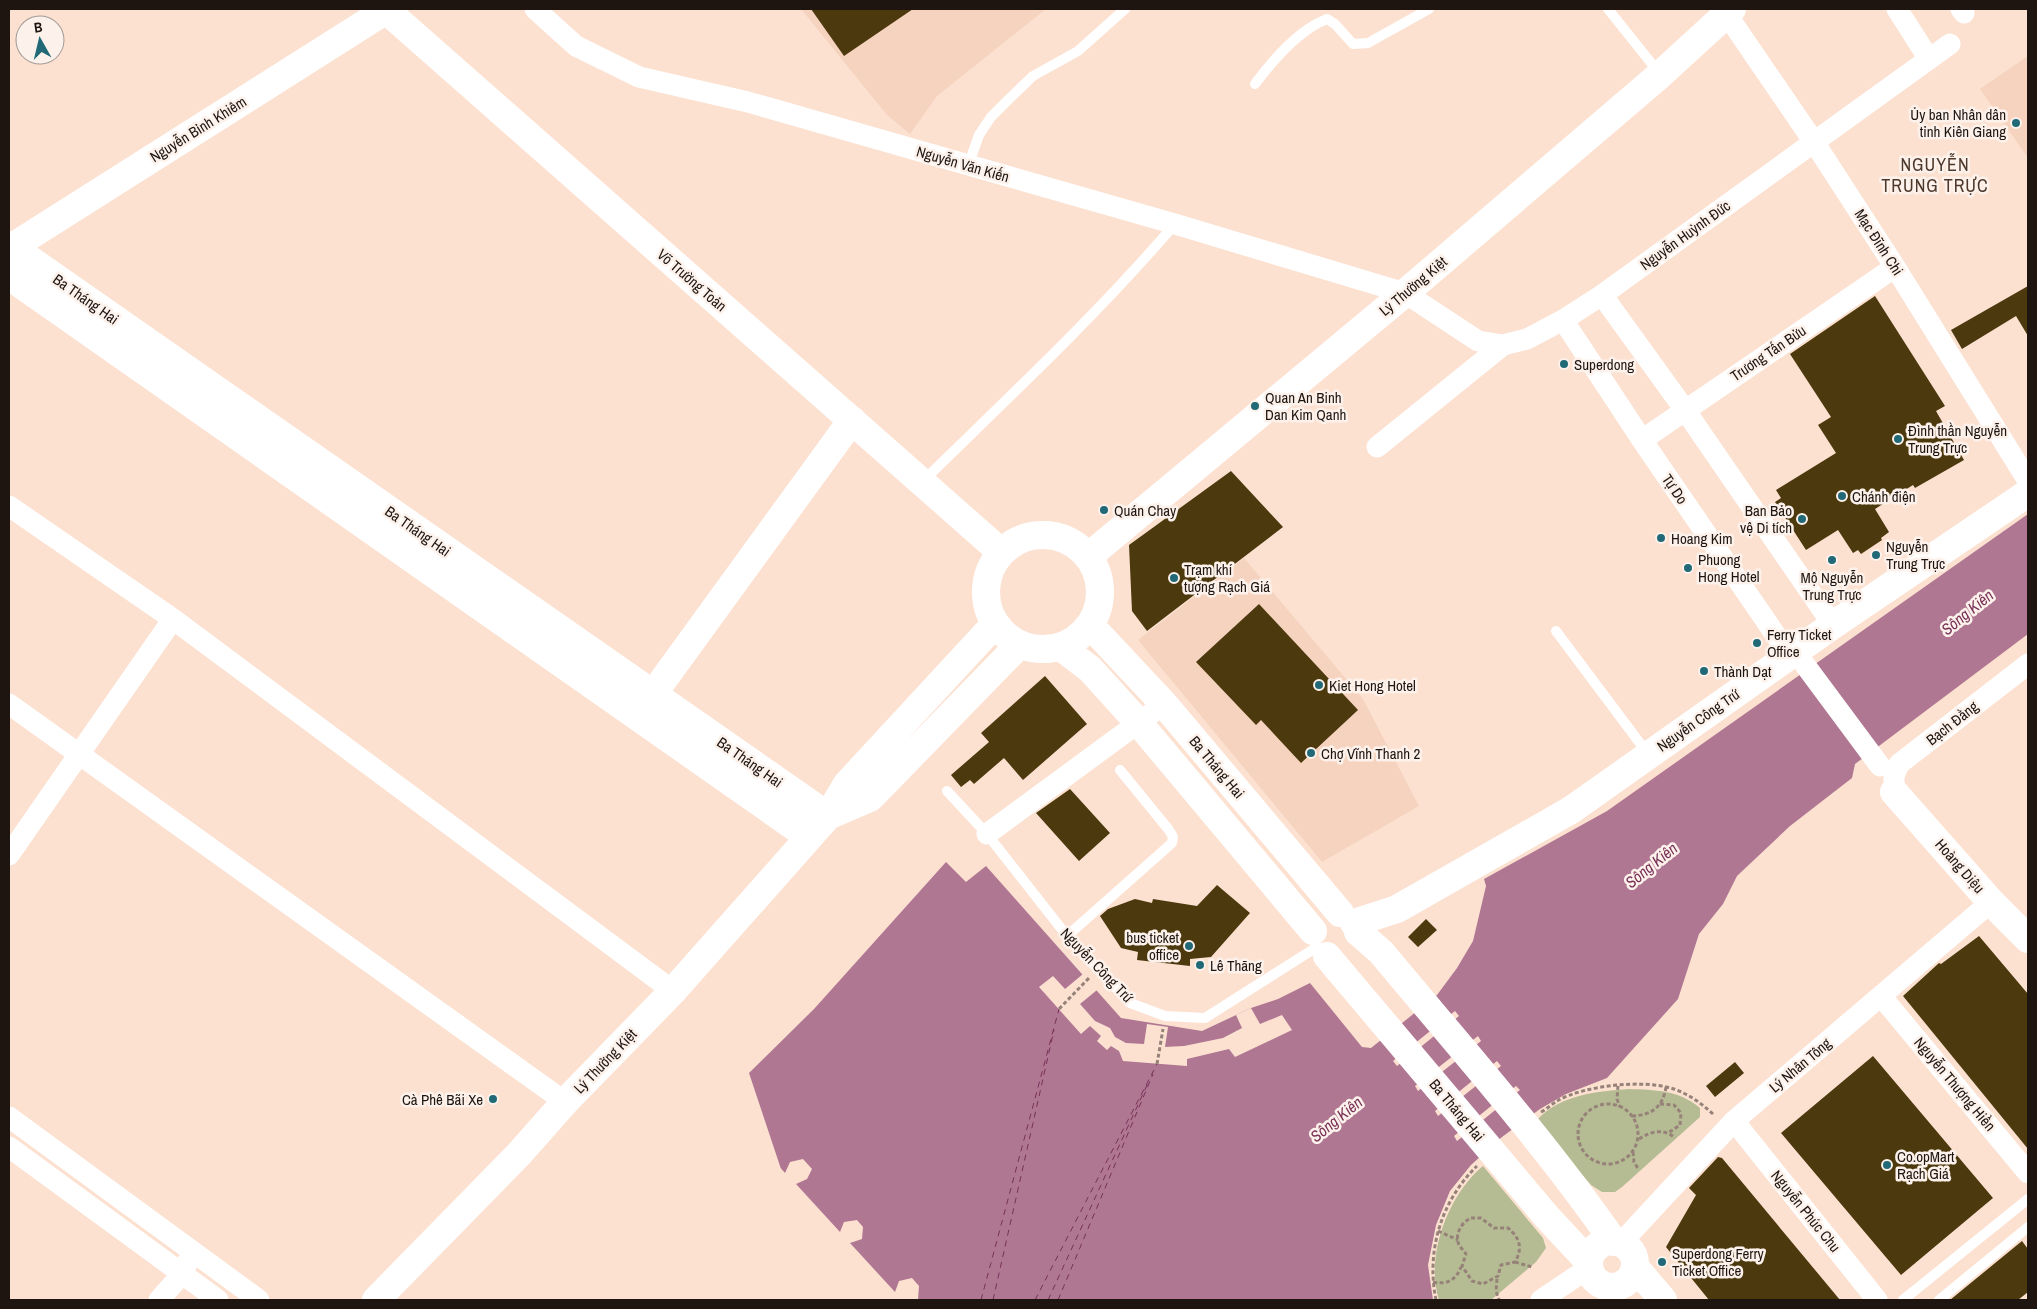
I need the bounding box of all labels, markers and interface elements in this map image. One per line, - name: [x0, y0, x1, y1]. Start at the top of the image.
- north arrow: [15, 15, 65, 65]
- text: B: [33, 18, 44, 37]
- street label: Nguyễn Bỉnh Khiêm: [146, 91, 250, 167]
- place label: Ủy ban Nhân dân tỉnh Kiên Giang: [1910, 104, 2006, 142]
- marker: Ủy ban Nhân dân tỉnh Kiên Giang: [2010, 117, 2022, 129]
- street label: Nguyễn Văn Kiến: [914, 141, 1012, 187]
- district label: NGUYỄN TRUNG TRỰC: [1881, 152, 1989, 198]
- street label: Nguyễn Huỳnh Đức: [1636, 195, 1734, 275]
- street label: Mạc Đĩnh Chi: [1850, 205, 1908, 279]
- street label: Võ Trường Toản: [653, 244, 731, 316]
- street label: Lý Thường Kiệt: [1375, 251, 1452, 321]
- street label: Ba Tháng Hai: [49, 269, 123, 329]
- street label: Trương Tấn Bửu: [1726, 320, 1810, 386]
- place label: Superdong: [1574, 354, 1634, 375]
- marker: Superdong: [1558, 358, 1570, 370]
- place label: Quan An Binh Dan Kim Qanh: [1265, 387, 1346, 425]
- marker: Quan An Binh Dan Kim Qanh: [1249, 400, 1261, 412]
- place label: Đình thần Nguyễn Trung Trực: [1908, 420, 2007, 458]
- marker: Đình thần Nguyễn Trung Trực: [1892, 433, 1904, 445]
- street label: Tự Do: [1657, 470, 1693, 508]
- place label: Chánh điện: [1852, 486, 1916, 507]
- marker: Chánh điện: [1836, 490, 1848, 502]
- place label: Quán Chay: [1114, 500, 1177, 521]
- place label: Ban Bảo vệ Di tích: [1740, 500, 1792, 538]
- street label: Ba Tháng Hai: [381, 501, 455, 561]
- marker: Quán Chay: [1098, 504, 1110, 516]
- marker: Ban Bảo vệ Di tích: [1796, 513, 1808, 525]
- place label: Hoang Kim: [1671, 528, 1733, 549]
- marker: Hoang Kim: [1655, 532, 1667, 544]
- place label: Nguyễn Trung Trực: [1886, 536, 1945, 574]
- place label: Phuong Hong Hotel: [1698, 549, 1760, 587]
- marker: Nguyễn Trung Trực: [1870, 549, 1882, 561]
- marker: Mộ Nguyễn Trung Trực: [1826, 554, 1838, 566]
- place label: Trạm khí tượng Rạch Giá: [1184, 559, 1270, 597]
- marker: Phuong Hong Hotel: [1682, 562, 1694, 574]
- place label: Mộ Nguyễn Trung Trực: [1801, 567, 1863, 605]
- marker: Trạm khí tượng Rạch Giá: [1168, 572, 1180, 584]
- water label: Sông Kiên: [1936, 584, 1998, 640]
- place label: Ferry Ticket Office: [1767, 624, 1832, 662]
- marker: Ferry Ticket Office: [1751, 637, 1763, 649]
- place label: Thành Dạt: [1714, 661, 1772, 682]
- marker: Thành Dạt: [1698, 665, 1710, 677]
- place label: Kiet Hong Hotel: [1329, 675, 1416, 696]
- marker: Kiet Hong Hotel: [1313, 679, 1325, 691]
- street label: Nguyễn Công Trứ: [1652, 683, 1744, 756]
- street label: Bạch Đằng: [1922, 696, 1983, 750]
- street label: Ba Tháng Hai: [1185, 731, 1249, 803]
- street label: Ba Tháng Hai: [713, 732, 787, 792]
- place label: Chợ Vĩnh Thanh 2: [1321, 743, 1421, 764]
- marker: Chợ Vĩnh Thanh 2: [1305, 747, 1317, 759]
- street label: Hoàng Diệu: [1931, 834, 1989, 898]
- water label: Sông Kiên: [1620, 837, 1682, 893]
- street label: Nguyễn Công Trứ: [1056, 923, 1139, 1008]
- place label: bus ticket office: [1126, 927, 1180, 965]
- marker: bus ticket office: [1183, 940, 1195, 952]
- place label: Lê Thāng: [1210, 955, 1262, 976]
- marker: Lê Thāng: [1194, 959, 1206, 971]
- street label: Lý Thường Kiệt: [569, 1024, 642, 1098]
- street label: Lý Nhân Tông: [1764, 1033, 1836, 1097]
- street label: Nguyễn Thượng Hiền: [1909, 1033, 2001, 1135]
- street label: Ba Tháng Hai: [1425, 1074, 1489, 1146]
- place label: Cà Phê Bãi Xe: [402, 1089, 483, 1110]
- water label: Sông Kiên: [1305, 1091, 1367, 1147]
- marker: Cà Phê Bãi Xe: [487, 1093, 499, 1105]
- place label: Co.opMart Rạch Giá: [1897, 1146, 1955, 1184]
- marker: Co.opMart Rạch Giá: [1881, 1159, 1893, 1171]
- street label: Nguyễn Phúc Chu: [1766, 1166, 1846, 1256]
- place label: Superdong Ferry Ticket Office: [1672, 1243, 1765, 1281]
- marker: Superdong Ferry Ticket Office: [1656, 1256, 1668, 1268]

